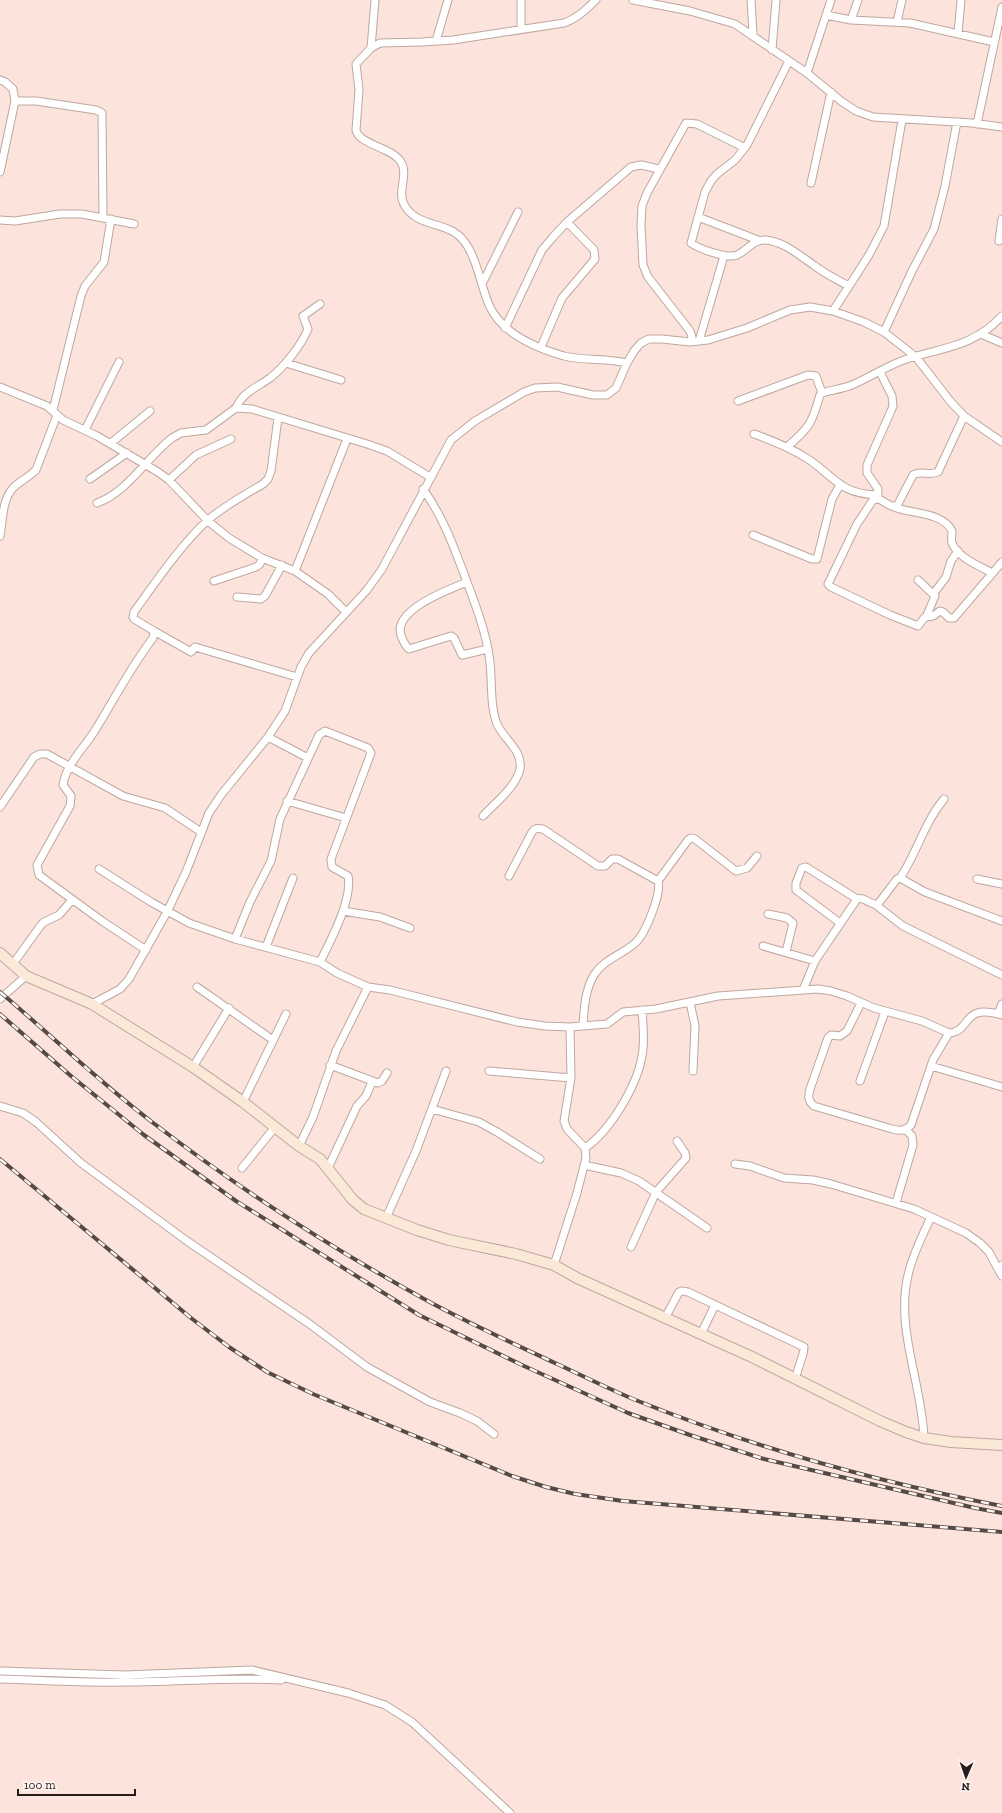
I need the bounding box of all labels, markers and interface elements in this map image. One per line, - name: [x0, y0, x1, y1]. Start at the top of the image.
- north arrow: [946, 1757, 986, 1797]
- scale bar: [18, 1771, 135, 1797]
- text: 100 m: [24, 1778, 56, 1792]
- text: N: [961, 1780, 970, 1793]

